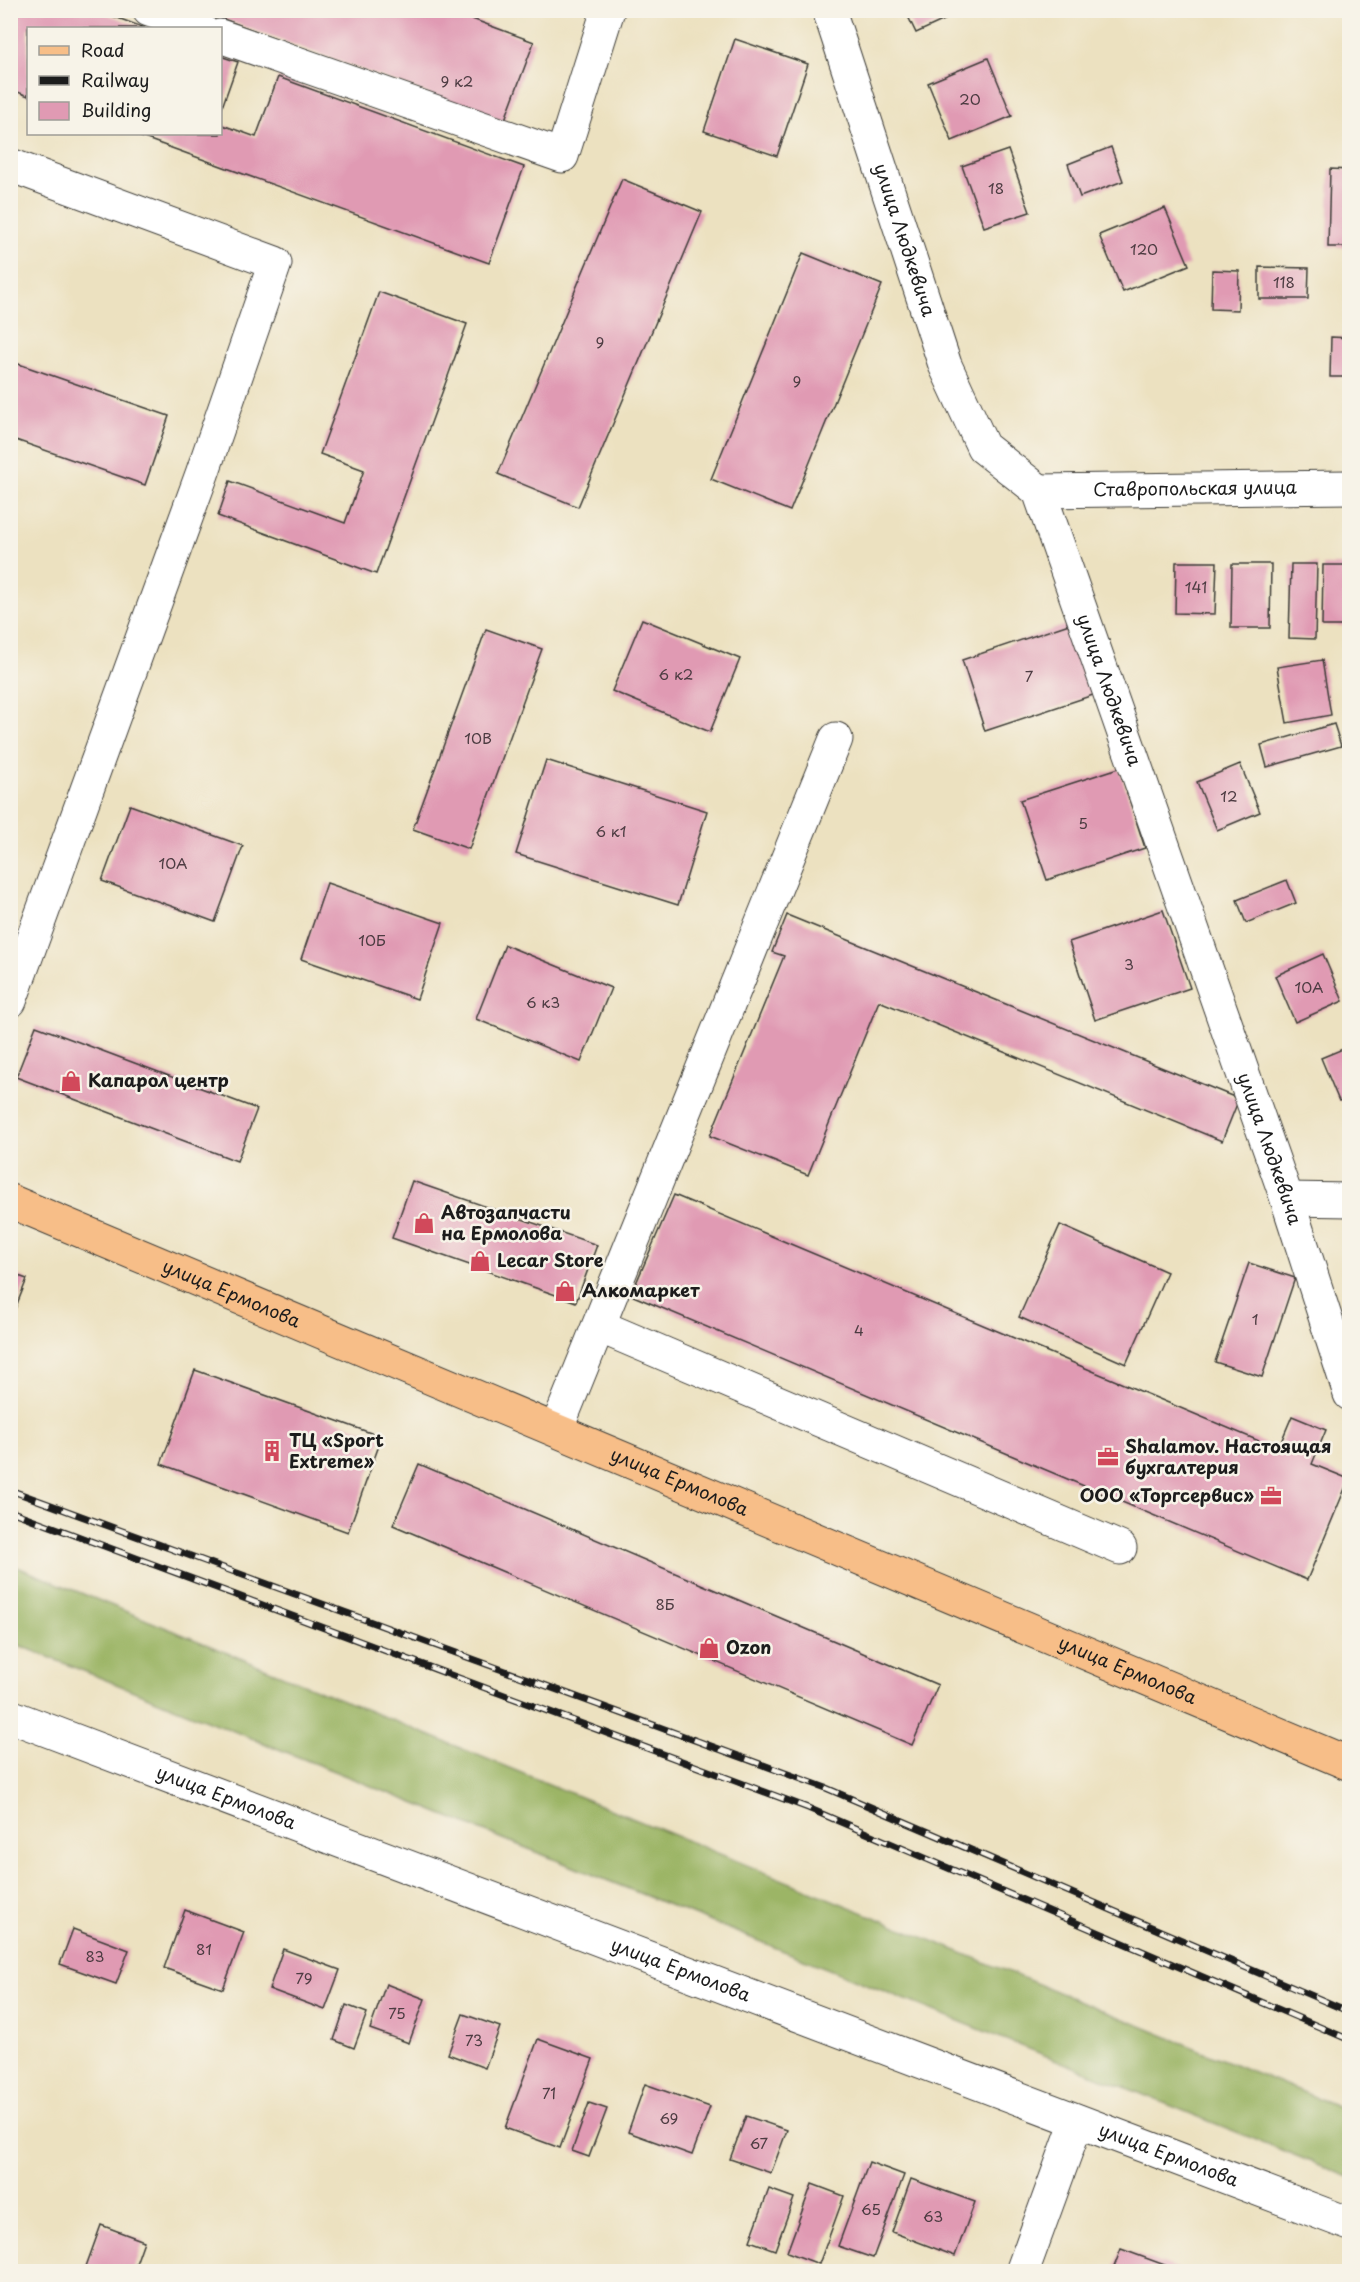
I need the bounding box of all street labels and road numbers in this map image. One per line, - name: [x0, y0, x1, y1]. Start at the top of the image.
- street label: улица Людкевича: [868, 160, 943, 320]
- street label: Ставропольская улица: [1093, 473, 1298, 502]
- street label: улица Людкевича: [1071, 610, 1149, 770]
- street label: улица Людкевича: [1232, 1068, 1310, 1229]
- street label: улица Ермолова: [159, 1252, 306, 1334]
- street label: улица Ермолова: [607, 1440, 754, 1522]
- street label: улица Ермолова: [1055, 1628, 1202, 1710]
- street label: улица Ермолова: [153, 1758, 301, 1836]
- street label: улица Ермолова: [607, 1930, 755, 2008]
- street label: улица Ермолова: [1095, 2115, 1243, 2193]

